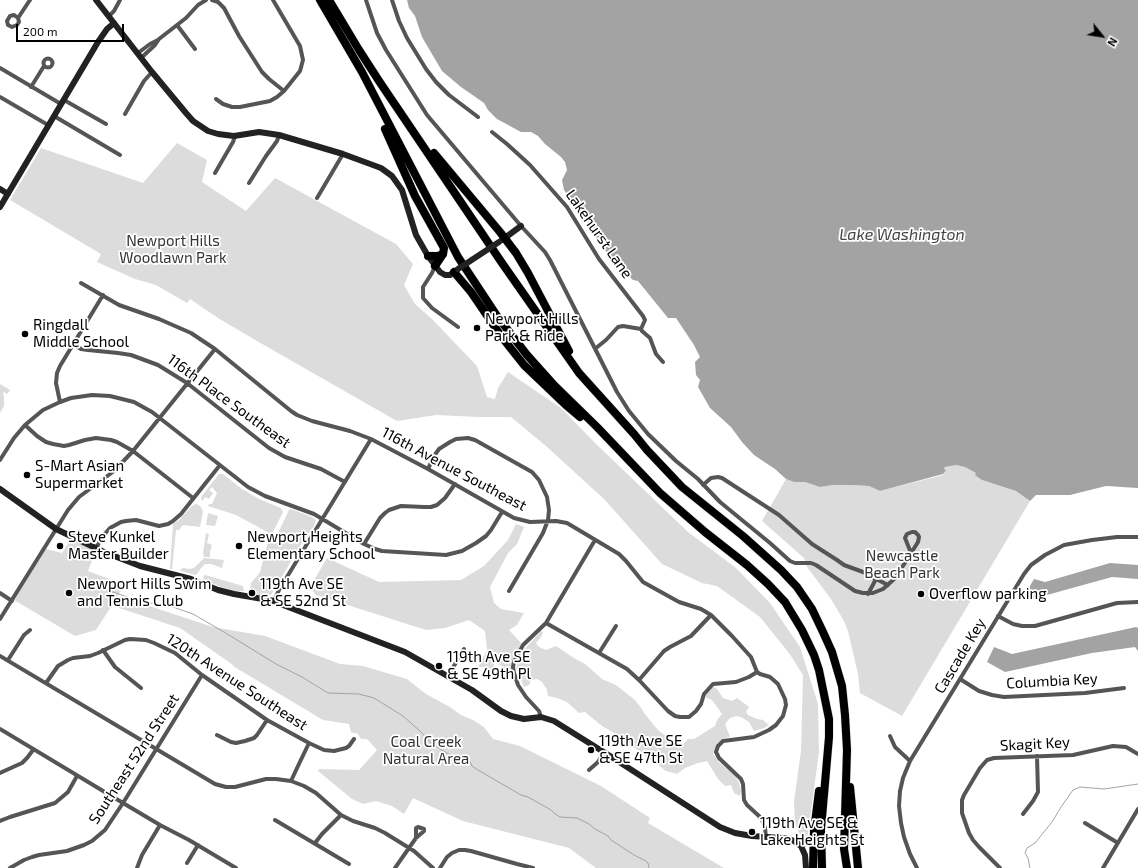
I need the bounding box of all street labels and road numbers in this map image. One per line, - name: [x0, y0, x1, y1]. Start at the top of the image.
- street label: Lakehurst Lane: [562, 186, 636, 282]
- street label: 116th Place Southeast: [164, 350, 294, 452]
- street label: 116th Avenue Southeast: [379, 423, 529, 515]
- street label: Cascade Key: [931, 615, 989, 697]
- street label: 120th Avenue Southeast: [163, 630, 311, 734]
- street label: Columbia Key: [1006, 670, 1098, 692]
- street label: Southeast 52nd Street: [85, 690, 183, 828]
- street label: Skagit Key: [1000, 733, 1070, 755]

